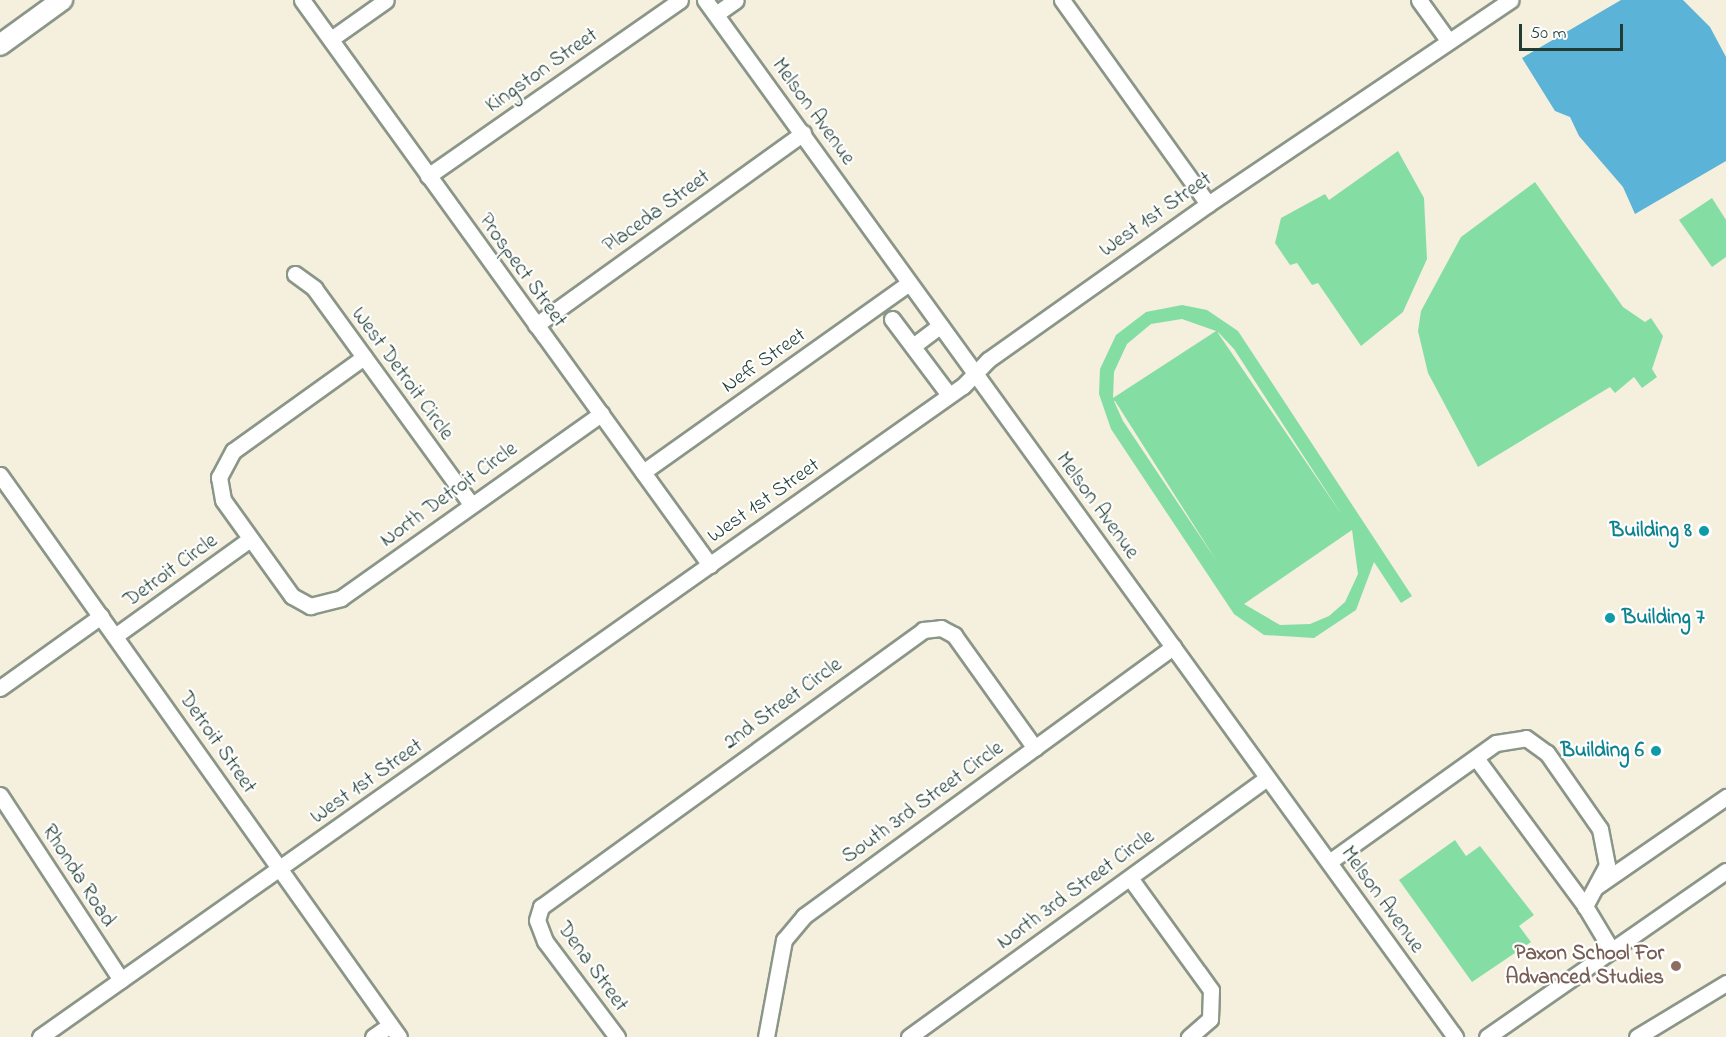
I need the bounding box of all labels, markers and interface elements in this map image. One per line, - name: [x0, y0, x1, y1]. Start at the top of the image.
- scale bar: [1522, 12, 1626, 50]
- text: 50 m: [1530, 21, 1567, 47]
- street label: Kingston Street: [481, 23, 603, 119]
- street label: Melson Avenue: [766, 54, 860, 170]
- street label: Placeda Street: [599, 165, 715, 259]
- street label: West 1st Street: [1095, 167, 1217, 263]
- street label: Prospect Street: [472, 209, 572, 333]
- street label: West Detroit Circle: [345, 303, 459, 445]
- street label: Neff Street: [717, 323, 811, 399]
- street label: North Detroit Circle: [376, 437, 522, 553]
- street label: Melson Avenue: [1050, 448, 1144, 564]
- street label: West 1st Street: [703, 453, 825, 549]
- place label: Building 8: [1610, 518, 1692, 544]
- marker: Building 8: [1697, 524, 1711, 538]
- street label: Detroit Circle: [119, 529, 223, 613]
- place label: Building 7: [1622, 605, 1705, 631]
- marker: Building 7: [1603, 611, 1617, 625]
- street label: 2nd Street Circle: [719, 653, 847, 755]
- street label: Detroit Street: [173, 687, 261, 799]
- street label: West 1st Street: [306, 734, 428, 830]
- street label: South 3rd Street Circle: [837, 736, 1009, 870]
- place label: Building 6: [1561, 738, 1644, 764]
- marker: Building 6: [1649, 744, 1663, 758]
- street label: Rhonda Road: [36, 820, 120, 932]
- street label: North 3rd Street Circle: [992, 824, 1160, 956]
- street label: Melson Avenue: [1335, 842, 1429, 958]
- street label: Dena Street: [551, 917, 633, 1017]
- place label: Paxon School For Advanced Studies: [1506, 941, 1664, 991]
- marker: Paxon School For Advanced Studies: [1669, 959, 1683, 973]

